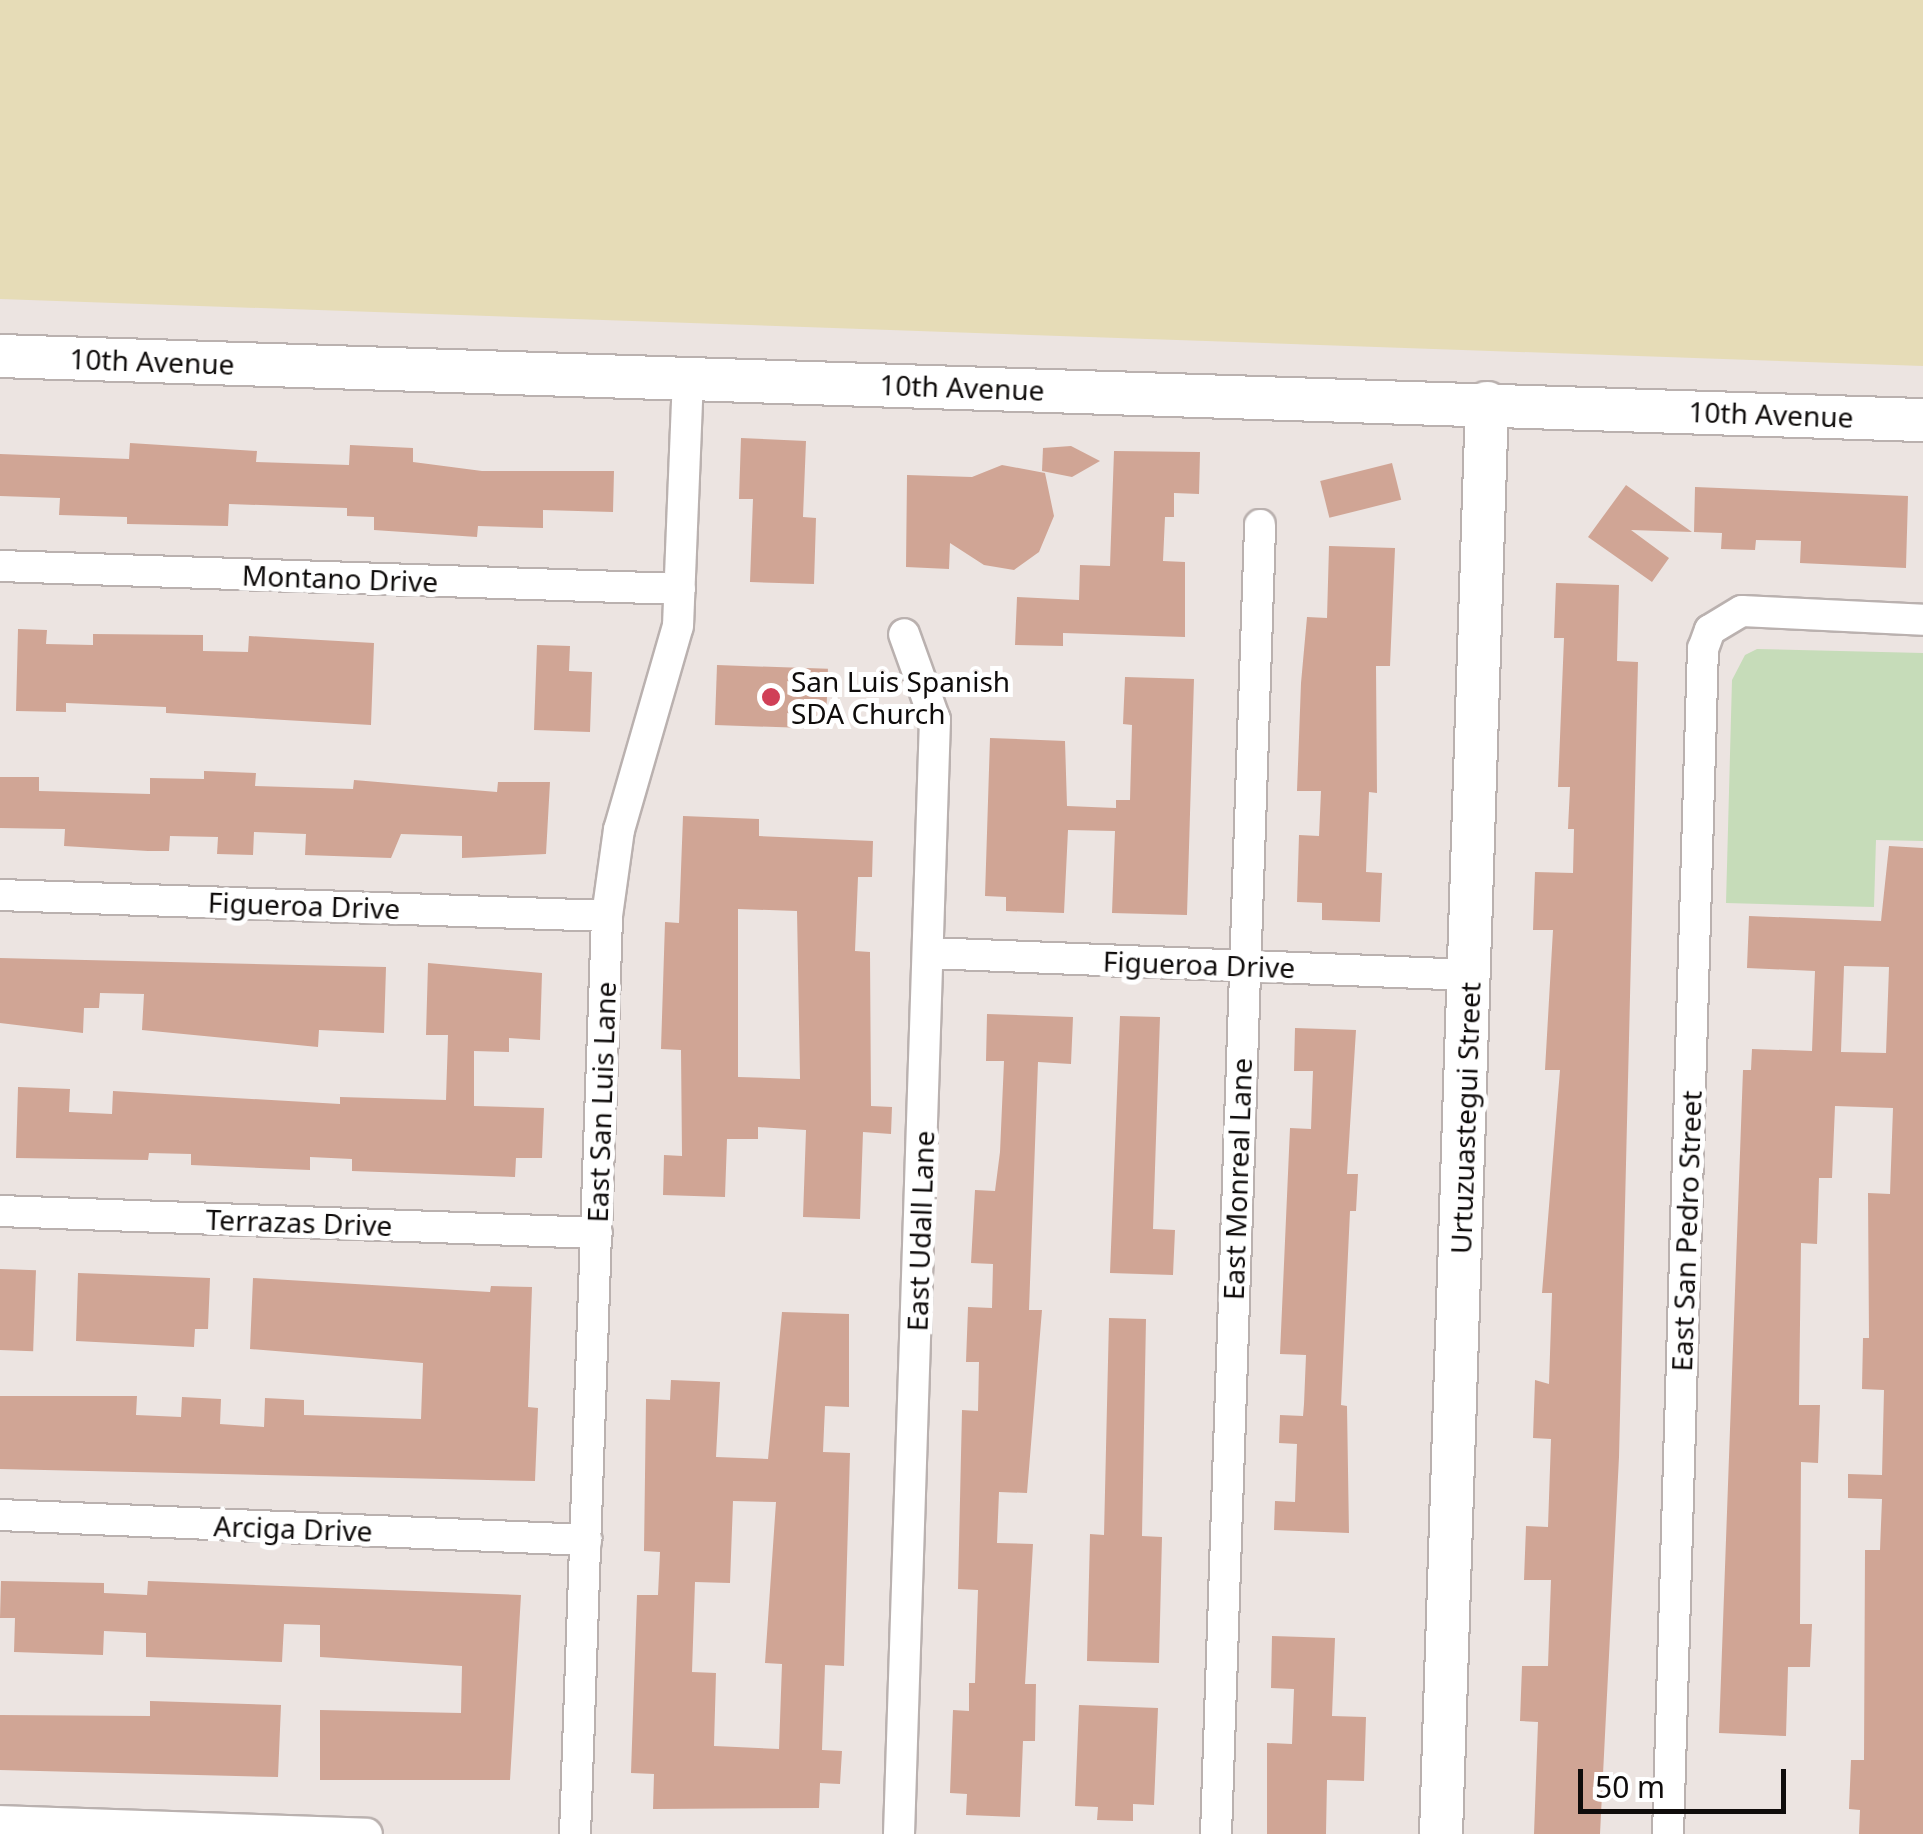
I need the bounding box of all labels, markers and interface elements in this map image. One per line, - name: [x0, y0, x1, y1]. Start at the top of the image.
- street label: 10th Avenue: [69, 341, 235, 381]
- street label: 10th Avenue: [879, 367, 1045, 407]
- street label: 10th Avenue: [1688, 394, 1854, 434]
- street label: Montano Drive: [241, 558, 439, 598]
- place label: San Luis Spanish SDA Church: [791, 664, 1010, 730]
- marker: San Luis Spanish SDA Church: [760, 686, 782, 708]
- street label: Figueroa Drive: [207, 885, 401, 925]
- street label: Figueroa Drive: [1102, 944, 1296, 984]
- street label: East San Luis Lane: [580, 981, 622, 1223]
- street label: Urtuzuastegui Street: [1443, 981, 1487, 1255]
- street label: East Monreal Lane: [1216, 1057, 1258, 1301]
- street label: East San Pedro Street: [1664, 1090, 1708, 1372]
- street label: East Udall Lane: [900, 1130, 940, 1332]
- street label: Terrazas Drive: [205, 1202, 393, 1242]
- street label: Arciga Drive: [213, 1508, 373, 1548]
- scale bar: [1583, 1749, 1790, 1811]
- text: 50 m: [1595, 1766, 1665, 1807]

